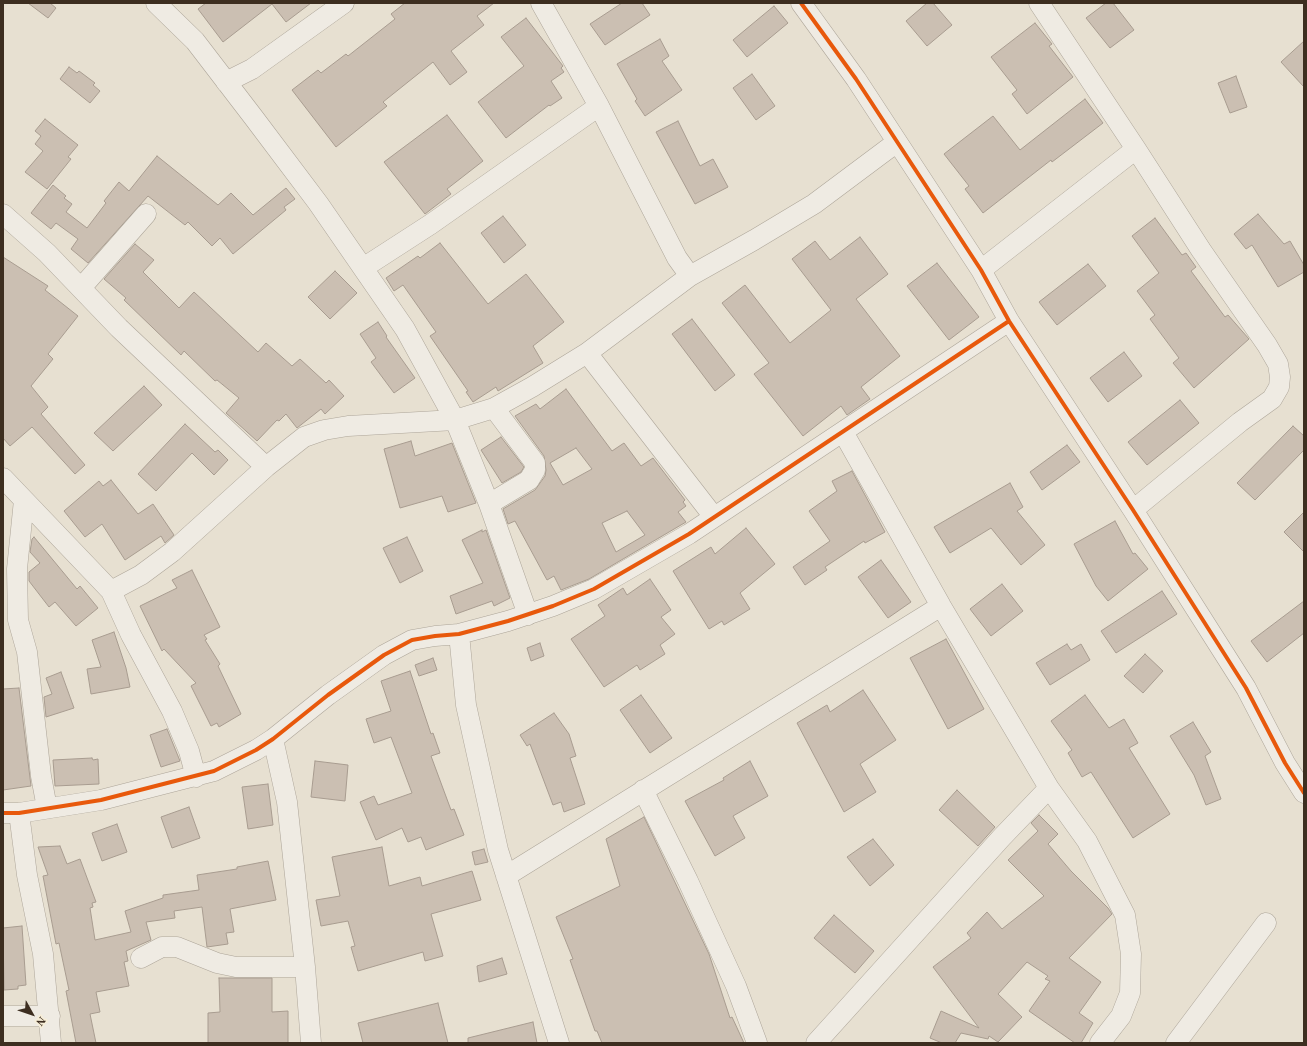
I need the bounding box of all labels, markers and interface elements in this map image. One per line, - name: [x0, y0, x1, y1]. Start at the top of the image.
- north arrow: [12, 994, 52, 1034]
- text: N: [34, 1015, 48, 1029]

